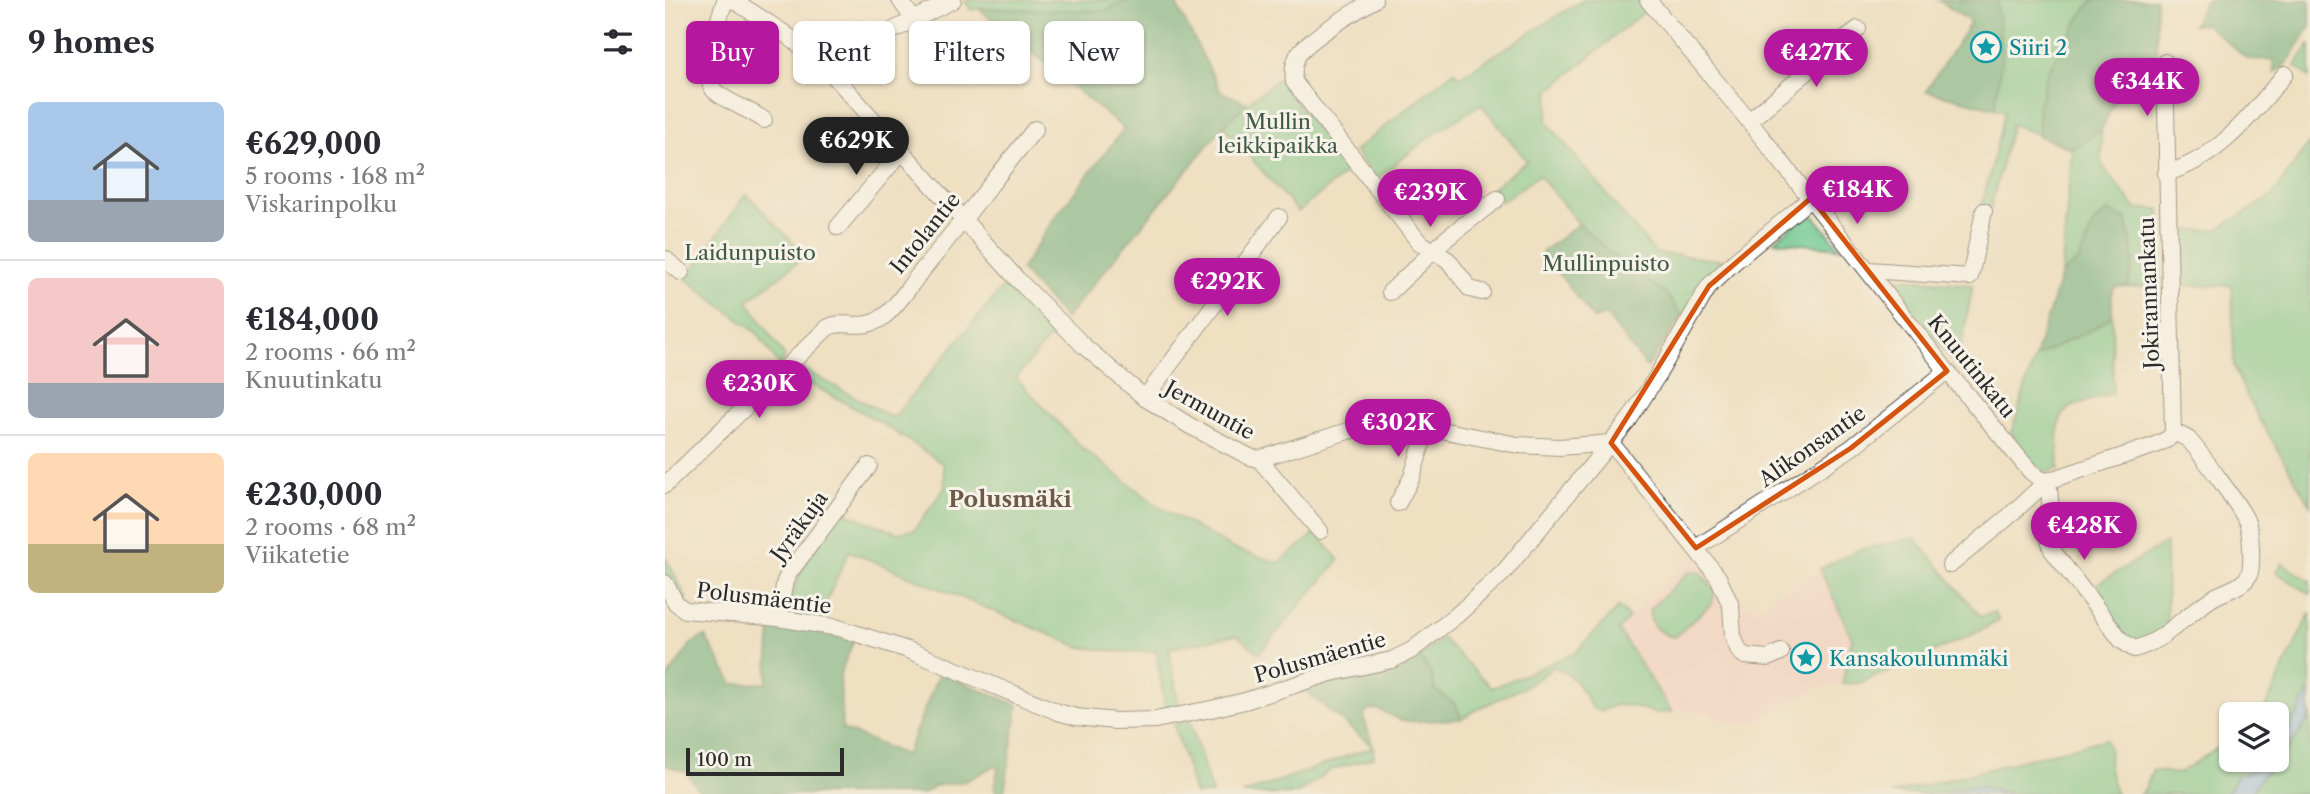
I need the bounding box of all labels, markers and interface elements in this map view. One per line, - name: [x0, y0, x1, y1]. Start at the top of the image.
- chip: Buy: [686, 21, 779, 84]
- chip: Rent: [793, 21, 895, 84]
- chip: Filters: [909, 21, 1030, 84]
- chip: New: [1044, 21, 1144, 84]
- icon: filters: [599, 23, 637, 61]
- text: 9 homes: [28, 24, 155, 61]
- pin: €427K: [1767, 29, 1865, 89]
- place icon: Siiri 2: [1969, 30, 2003, 64]
- place label: Siiri 2: [2009, 35, 2067, 60]
- text: €427K: [1780, 38, 1852, 66]
- pin: €344K: [2098, 58, 2196, 118]
- text: €344K: [2110, 67, 2184, 95]
- park label: Mullin leikkipaikka: [1218, 109, 1339, 158]
- pin: €629K: [807, 118, 905, 177]
- text: €629,000: [245, 125, 382, 162]
- text: €629K: [819, 126, 893, 154]
- icon: home: [84, 130, 168, 214]
- text: 5 rooms · 168 m²: [245, 162, 425, 190]
- pin: €184K: [1808, 166, 1906, 226]
- pin: €239K: [1381, 170, 1479, 229]
- text: €184K: [1821, 175, 1893, 203]
- text: €239K: [1393, 178, 1467, 206]
- street label: Intolantie: [885, 187, 965, 279]
- text: Viskarinpolku: [245, 190, 397, 218]
- street label: Jokirannankatu: [2134, 217, 2164, 372]
- park label: Laidunpuisto: [684, 240, 816, 265]
- park label: Mullinpuisto: [1542, 251, 1670, 276]
- pin: €292K: [1178, 258, 1276, 318]
- text: €292K: [1190, 267, 1264, 295]
- text: €184,000: [245, 301, 379, 338]
- icon: home: [84, 306, 168, 390]
- street label: Knuutinkatu: [1923, 309, 2021, 423]
- text: 2 rooms · 66 m²: [245, 338, 416, 366]
- pin: €230K: [710, 360, 808, 420]
- text: Knuutinkatu: [245, 366, 382, 394]
- text: €230K: [722, 369, 796, 397]
- street label: Jermuntie: [1158, 374, 1259, 445]
- pin: €302K: [1349, 400, 1447, 459]
- street label: Alikonsantie: [1753, 400, 1870, 493]
- text: €302K: [1361, 408, 1435, 436]
- text: €230,000: [245, 476, 383, 513]
- icon: home: [84, 481, 168, 565]
- street label: Jyräkuja: [763, 485, 833, 568]
- district label: Polusmäki: [948, 485, 1072, 513]
- pin: €428K: [2035, 503, 2133, 562]
- text: €428K: [2047, 511, 2121, 539]
- text: 2 rooms · 68 m²: [245, 513, 416, 541]
- text: Viikatetie: [245, 541, 350, 569]
- street label: Polusmäentie: [695, 577, 833, 619]
- street label: Polusmäentie: [1251, 626, 1389, 688]
- place icon: Kansakoulunmäki: [1789, 641, 1823, 675]
- place label: Kansakoulunmäki: [1829, 646, 2008, 671]
- map controls: [2219, 702, 2289, 772]
- button: layers: [2219, 702, 2289, 772]
- scale bar: [686, 745, 843, 777]
- text: 100 m: [697, 748, 752, 771]

